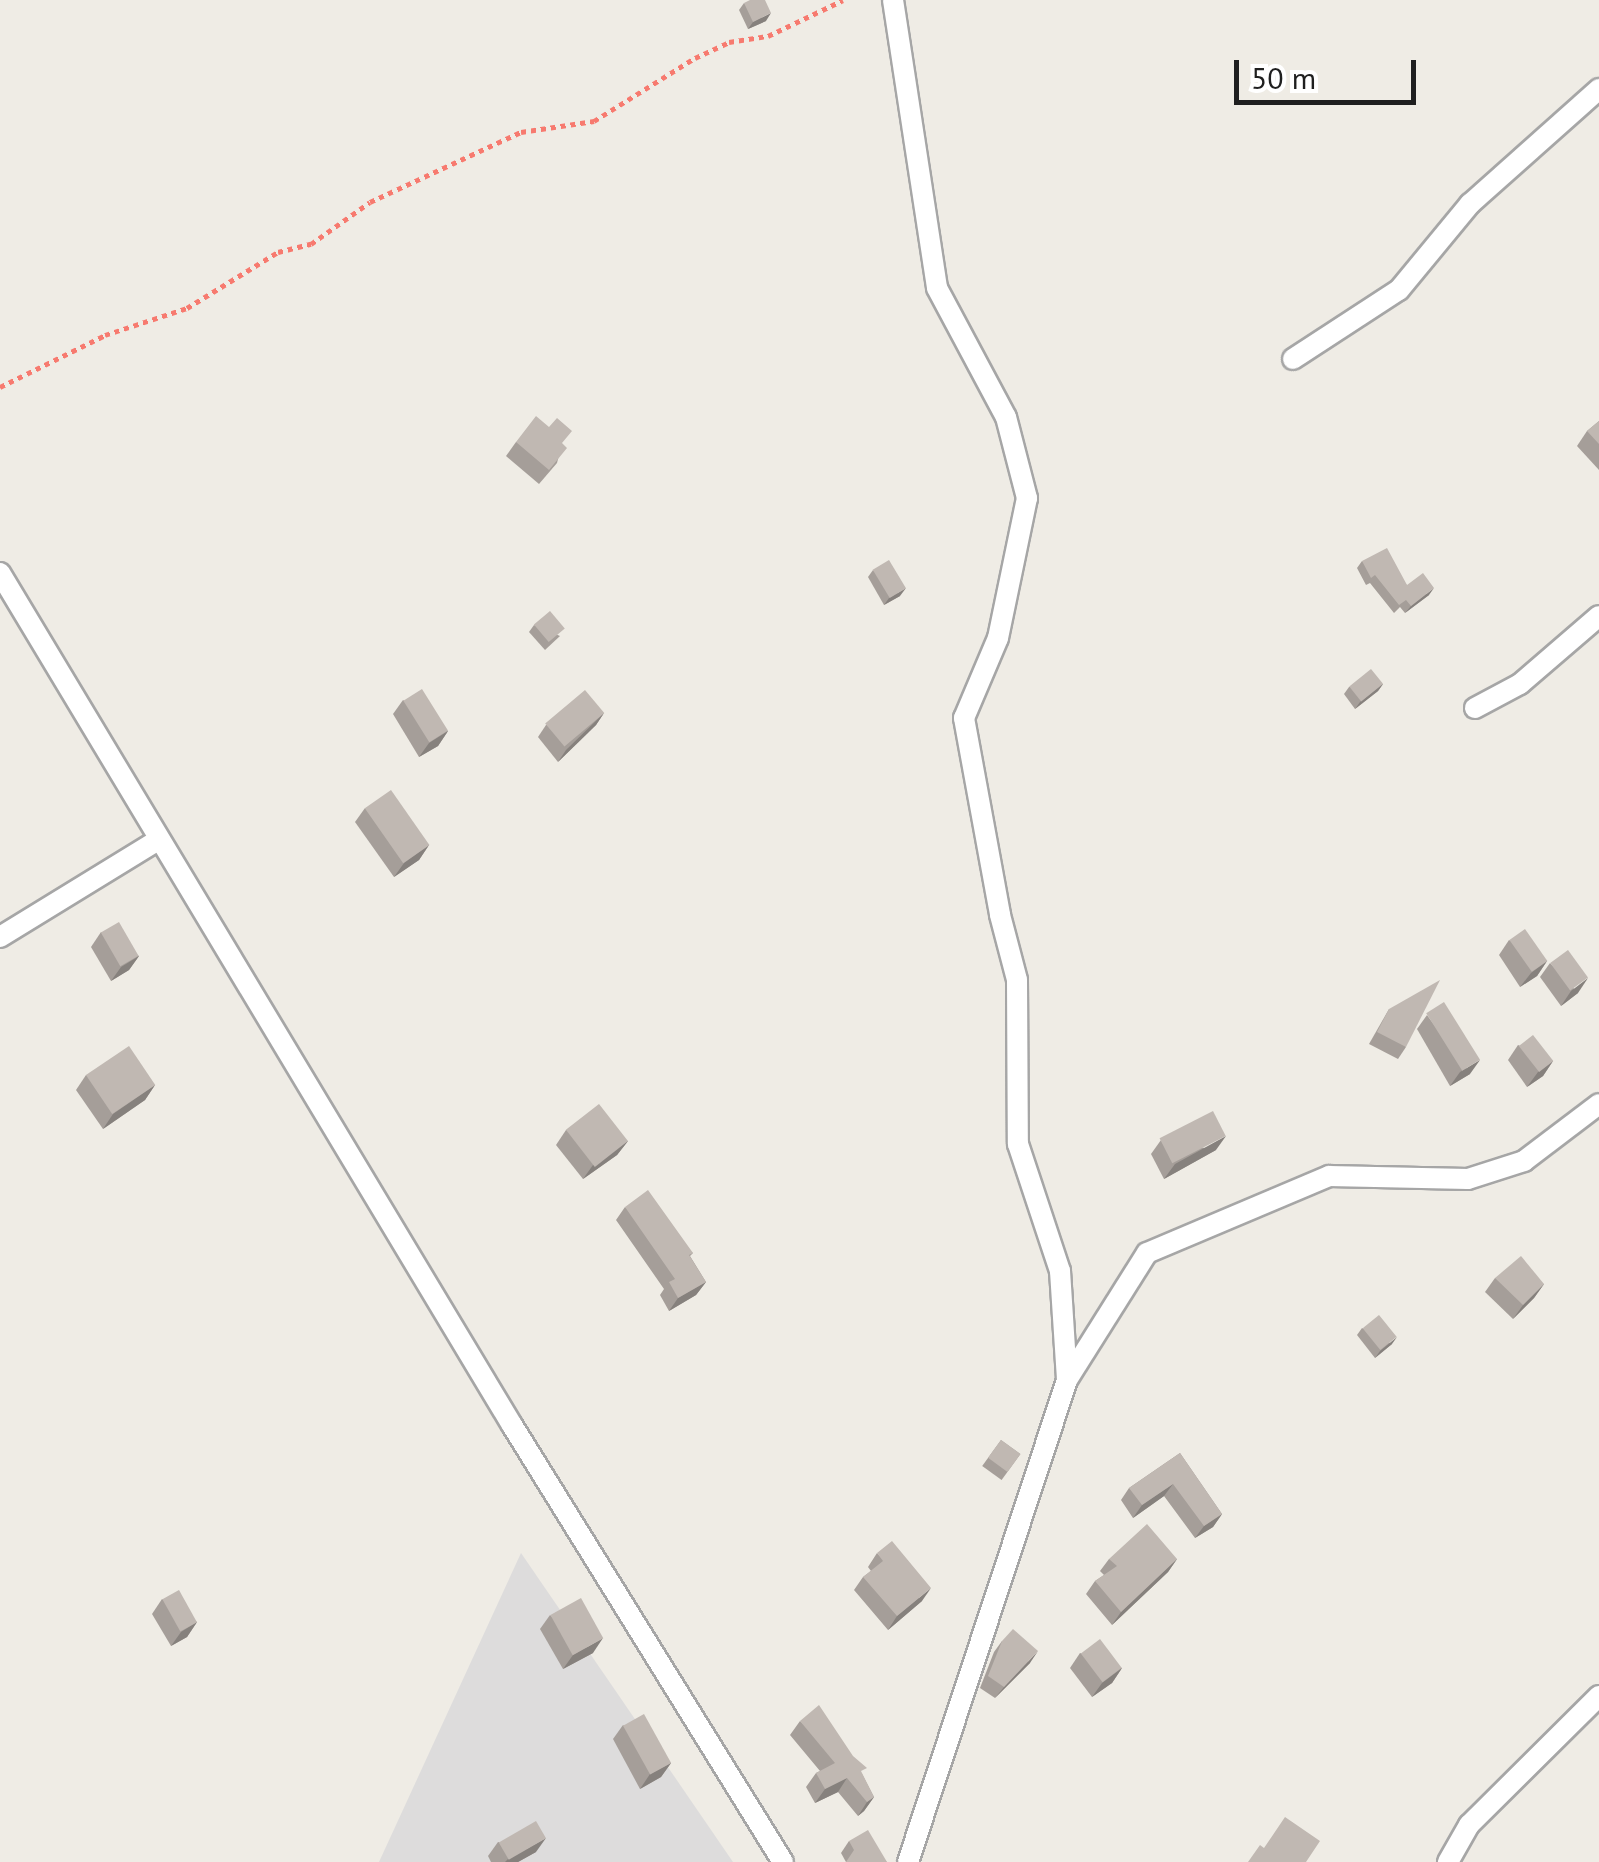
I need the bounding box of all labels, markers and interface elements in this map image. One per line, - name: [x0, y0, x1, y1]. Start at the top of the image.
- scale bar: [1239, 40, 1422, 102]
- text: 50 m: [1251, 58, 1316, 97]

